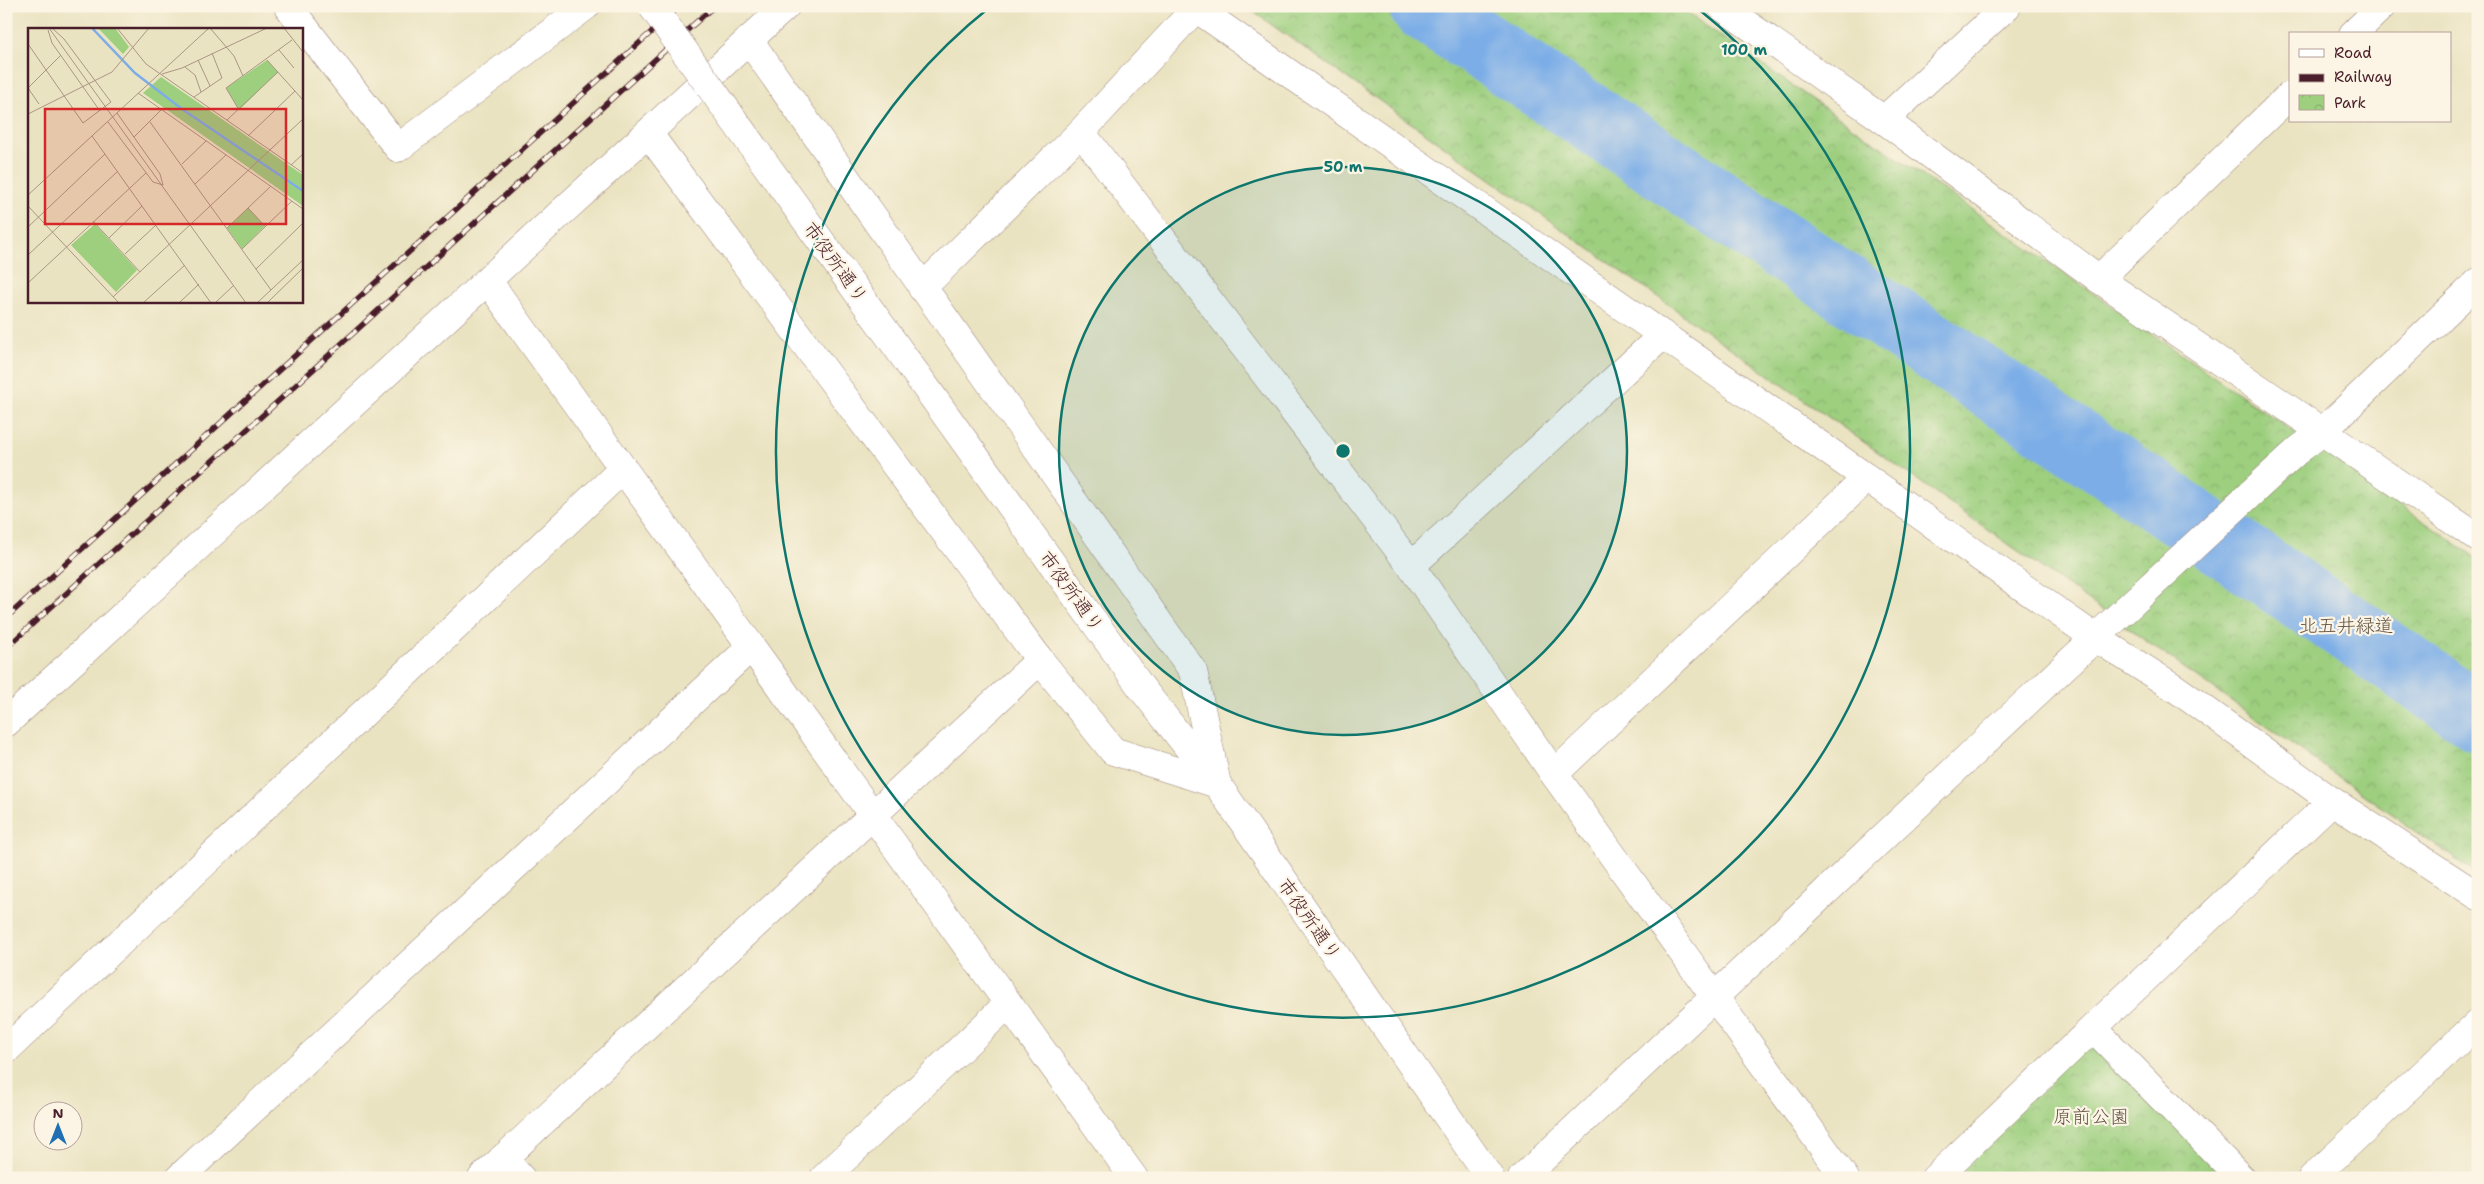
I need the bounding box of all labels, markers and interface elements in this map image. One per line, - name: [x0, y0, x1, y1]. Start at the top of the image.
- inset map: [28, 28, 302, 302]
- legend: [2289, 32, 2452, 122]
- text: 100 m: [1721, 40, 1767, 60]
- text: Road: [2334, 43, 2372, 63]
- text: Railway: [2334, 67, 2392, 87]
- text: Park: [2334, 93, 2366, 113]
- text: 50 m: [1324, 157, 1363, 177]
- street label: 市役所通り: [798, 217, 874, 308]
- centre of rings: [1334, 442, 1352, 460]
- street label: 市役所通り: [1034, 546, 1110, 637]
- park label: 北五井緑道: [2298, 613, 2394, 638]
- street label: 市役所通り: [1272, 873, 1347, 965]
- north arrow: [32, 1102, 82, 1152]
- text: N: [52, 1104, 64, 1122]
- park label: 原前公園: [2053, 1104, 2129, 1129]

